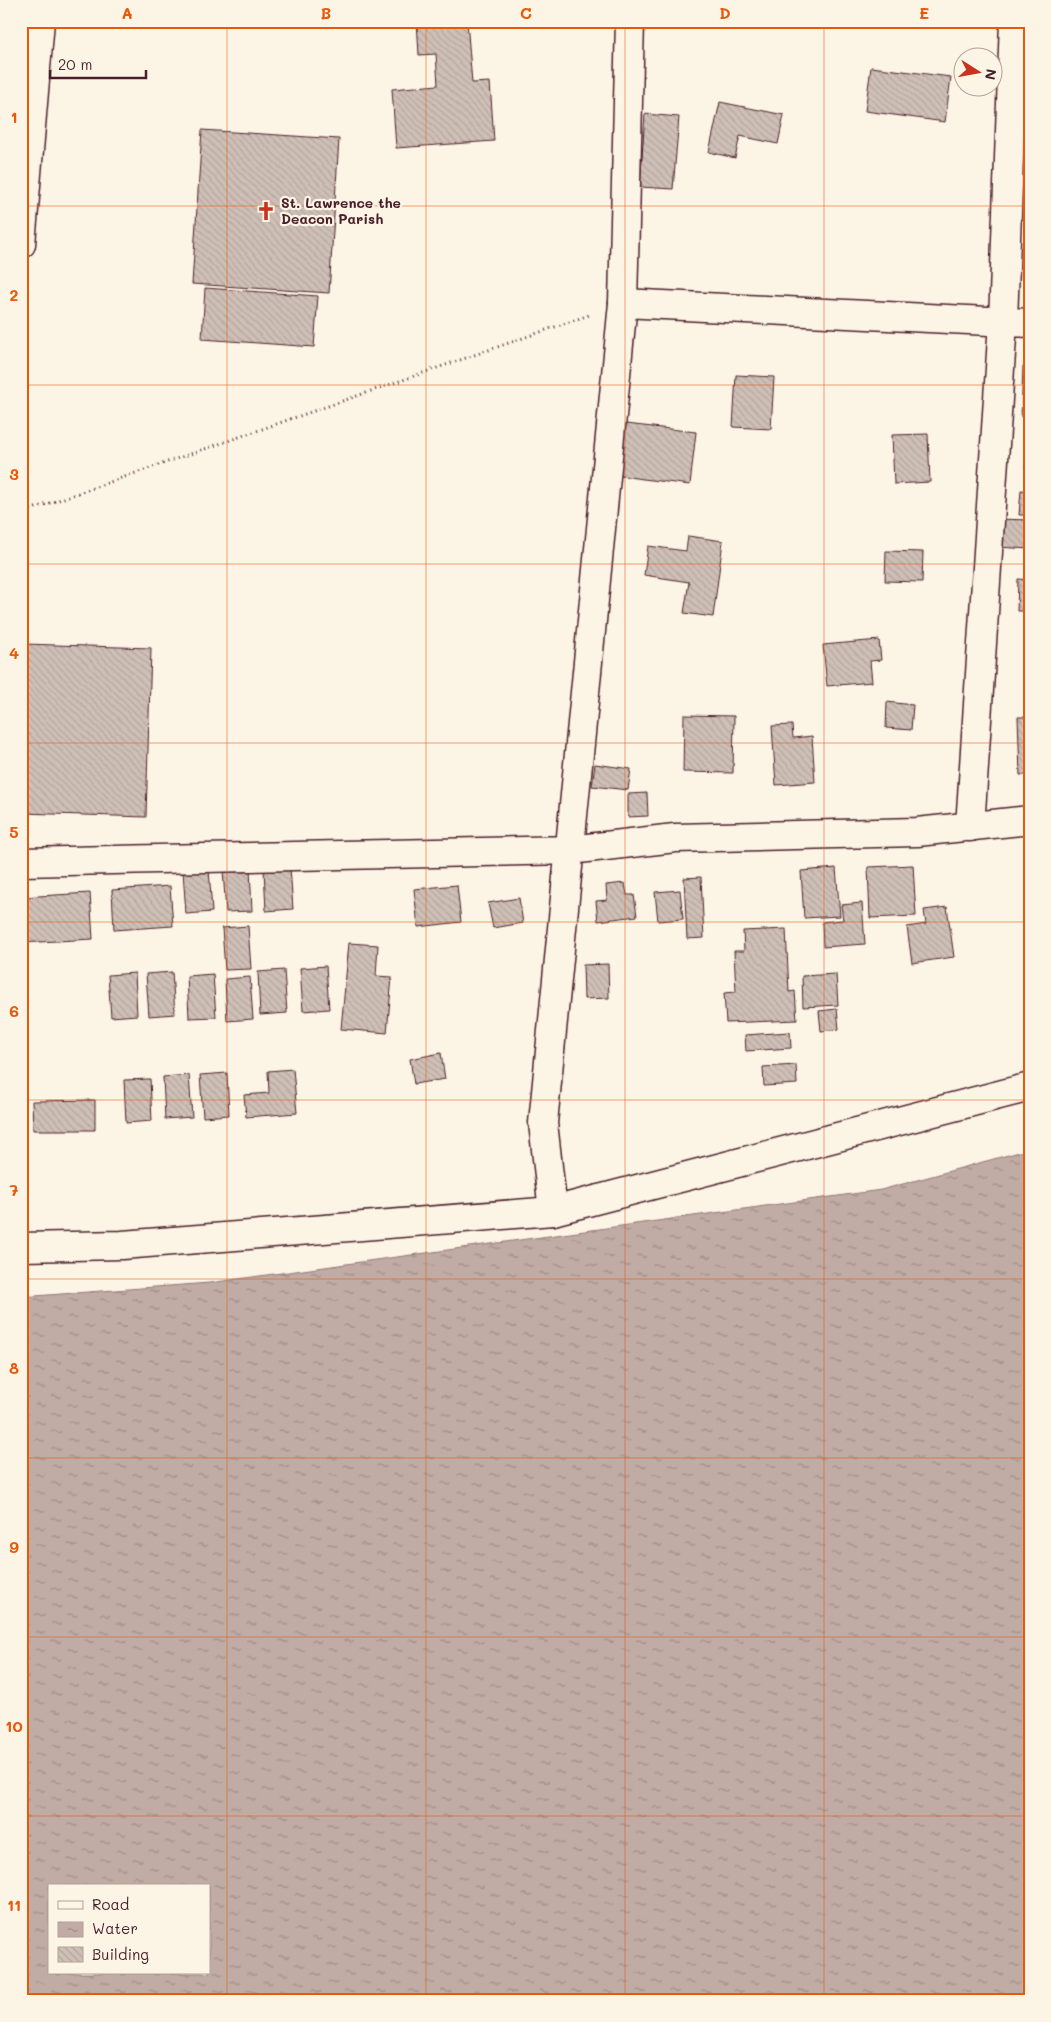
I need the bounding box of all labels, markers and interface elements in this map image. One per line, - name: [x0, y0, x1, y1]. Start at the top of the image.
- text: A: [121, 2, 133, 23]
- text: B: [321, 2, 331, 23]
- text: C: [520, 2, 532, 23]
- text: D: [719, 2, 731, 23]
- text: E: [919, 2, 929, 23]
- scale bar: [50, 48, 146, 80]
- north arrow: [954, 48, 1004, 98]
- text: 20 m: [58, 54, 92, 74]
- text: N: [981, 68, 1002, 82]
- text: 1: [10, 106, 18, 127]
- place label: St. Lawrence the Deacon Parish: [281, 193, 401, 228]
- church icon: St. Lawrence the Deacon Parish: [255, 200, 277, 222]
- text: 2: [10, 284, 19, 305]
- text: 3: [9, 463, 19, 484]
- text: 4: [9, 642, 19, 663]
- text: 5: [9, 821, 19, 842]
- text: 6: [9, 1000, 19, 1021]
- text: 7: [10, 1179, 19, 1200]
- text: 8: [9, 1357, 19, 1378]
- text: 9: [9, 1536, 19, 1557]
- text: 10: [5, 1715, 23, 1736]
- legend: [48, 1884, 210, 1974]
- text: 11: [7, 1894, 21, 1915]
- text: Road: [92, 1894, 129, 1914]
- text: Water: [92, 1918, 138, 1938]
- text: Building: [92, 1944, 149, 1964]

